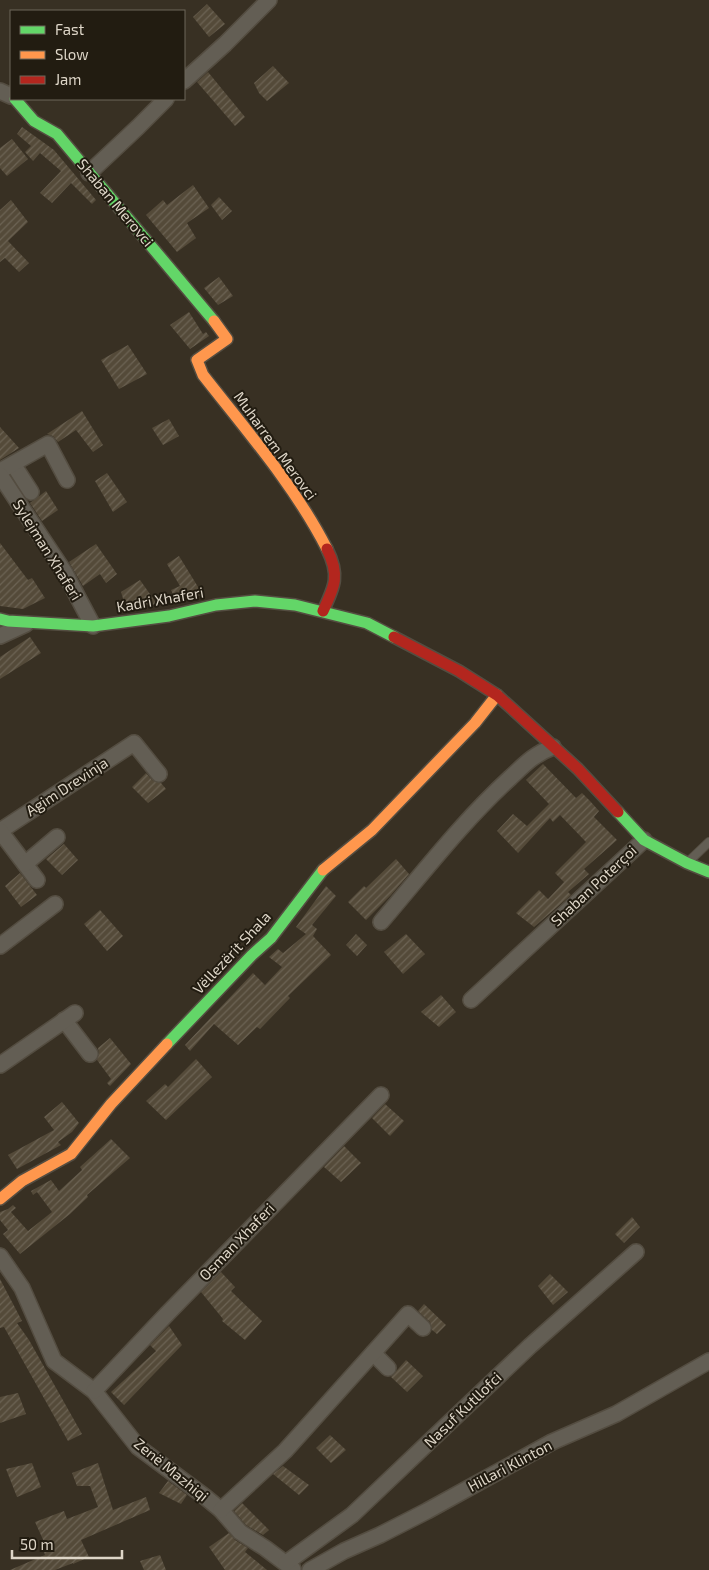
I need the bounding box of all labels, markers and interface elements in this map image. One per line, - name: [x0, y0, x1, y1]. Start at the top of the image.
- legend: [10, 10, 185, 100]
- text: Fast: [55, 20, 85, 38]
- text: Slow: [55, 45, 89, 63]
- text: Jam: [55, 70, 81, 88]
- street label: Shaban Merovci: [74, 155, 158, 250]
- street label: Muharrem Merovci: [230, 388, 321, 503]
- street label: Sylejman Xhaferi: [9, 496, 86, 604]
- street label: Kadri Xhaferi: [115, 582, 205, 616]
- street label: Agim Drevinja: [22, 753, 111, 820]
- street label: Shaban Poterçoi: [547, 841, 641, 930]
- street label: Vëllezërit Shala: [188, 907, 274, 997]
- street label: Osman Xhaferi: [195, 1199, 278, 1284]
- street label: Nasuf Kutllofci: [420, 1368, 505, 1451]
- street label: Zenë Mazhiqi: [131, 1434, 212, 1505]
- street label: Hillari Klinton: [464, 1435, 555, 1495]
- scale bar: [12, 1528, 122, 1560]
- text: 50 m: [20, 1535, 54, 1553]

